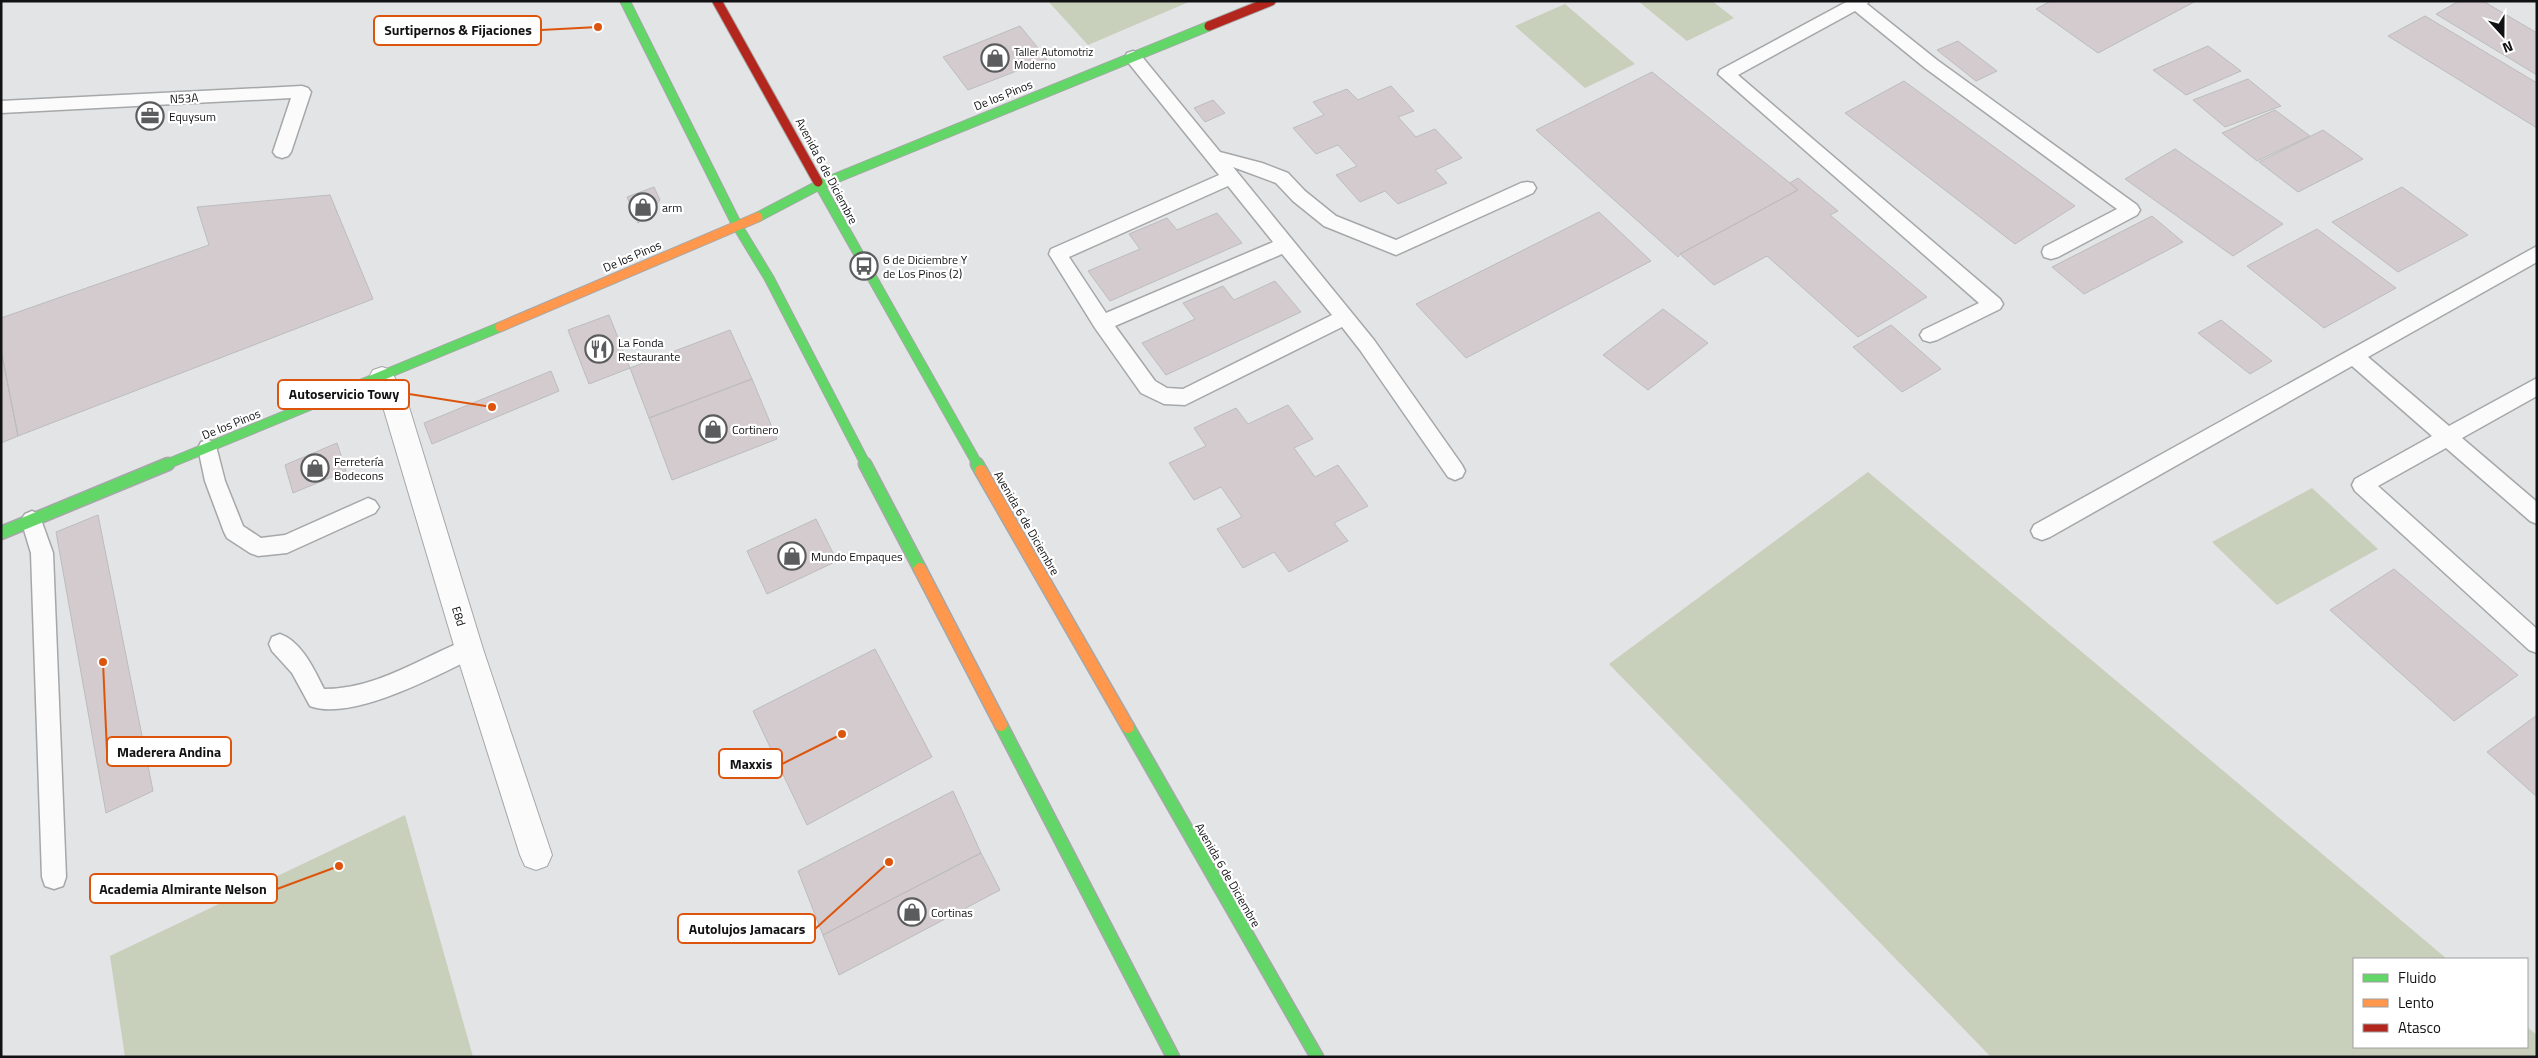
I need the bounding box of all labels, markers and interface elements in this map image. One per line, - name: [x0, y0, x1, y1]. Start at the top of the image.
- north arrow: [2478, 10, 2528, 60]
- callout: Surtipernos & Fijaciones: [374, 16, 541, 45]
- text: Surtipernos & Fijaciones: [384, 19, 532, 40]
- text: N: [2500, 36, 2516, 59]
- shop icon: Taller Automotriz Moderno: [980, 43, 1010, 73]
- place label: Taller Automotriz Moderno: [1014, 44, 1093, 73]
- street label: De los Pinos: [971, 74, 1036, 115]
- street label: N53A: [169, 88, 199, 108]
- office icon: Equysum: [135, 101, 165, 131]
- place label: Equysum: [169, 107, 216, 126]
- street label: Avenida 6 de Diciembre: [791, 115, 863, 227]
- shop icon: arm: [628, 192, 658, 222]
- place label: arm: [662, 198, 682, 217]
- street label: De los Pinos: [600, 235, 665, 277]
- place label: 6 de Diciembre Y de Los Pinos (2): [883, 250, 968, 283]
- bus stop icon: 6 de Diciembre Y de Los Pinos (2): [849, 251, 879, 281]
- place label: La Fonda Restaurante: [618, 333, 680, 366]
- restaurant icon: La Fonda Restaurante: [584, 334, 614, 364]
- callout: Autoservicio Towy: [278, 380, 409, 409]
- text: Autoservicio Towy: [289, 383, 399, 404]
- street label: De los Pinos: [199, 403, 264, 444]
- shop icon: Cortinero: [698, 414, 728, 444]
- place label: Cortinero: [732, 420, 779, 439]
- place label: Ferretería Bodecons: [334, 452, 384, 485]
- shop icon: Ferretería Bodecons: [300, 453, 330, 483]
- street label: Avenida 6 de Diciembre: [989, 467, 1065, 579]
- shop icon: Mundo Empaques: [777, 541, 807, 571]
- place label: Mundo Empaques: [811, 547, 903, 566]
- street label: E8d: [447, 604, 471, 628]
- callout: Maderera Andina: [107, 737, 231, 766]
- text: Maderera Andina: [117, 741, 221, 762]
- callout: Maxxis: [719, 749, 782, 778]
- text: Maxxis: [730, 753, 773, 774]
- street label: Avenida 6 de Diciembre: [1190, 819, 1266, 931]
- callout: Academia Almirante Nelson: [90, 874, 277, 903]
- text: Academia Almirante Nelson: [99, 878, 267, 899]
- shop icon: Cortinas: [897, 897, 927, 927]
- place label: Cortinas: [931, 903, 973, 922]
- callout: Autolujos Jamacars: [678, 914, 815, 943]
- text: Autolujos Jamacars: [689, 918, 806, 939]
- legend: [2353, 958, 2528, 1048]
- text: Fluido: [2398, 966, 2437, 989]
- text: Lento: [2398, 991, 2434, 1014]
- text: Atasco: [2398, 1016, 2441, 1039]

